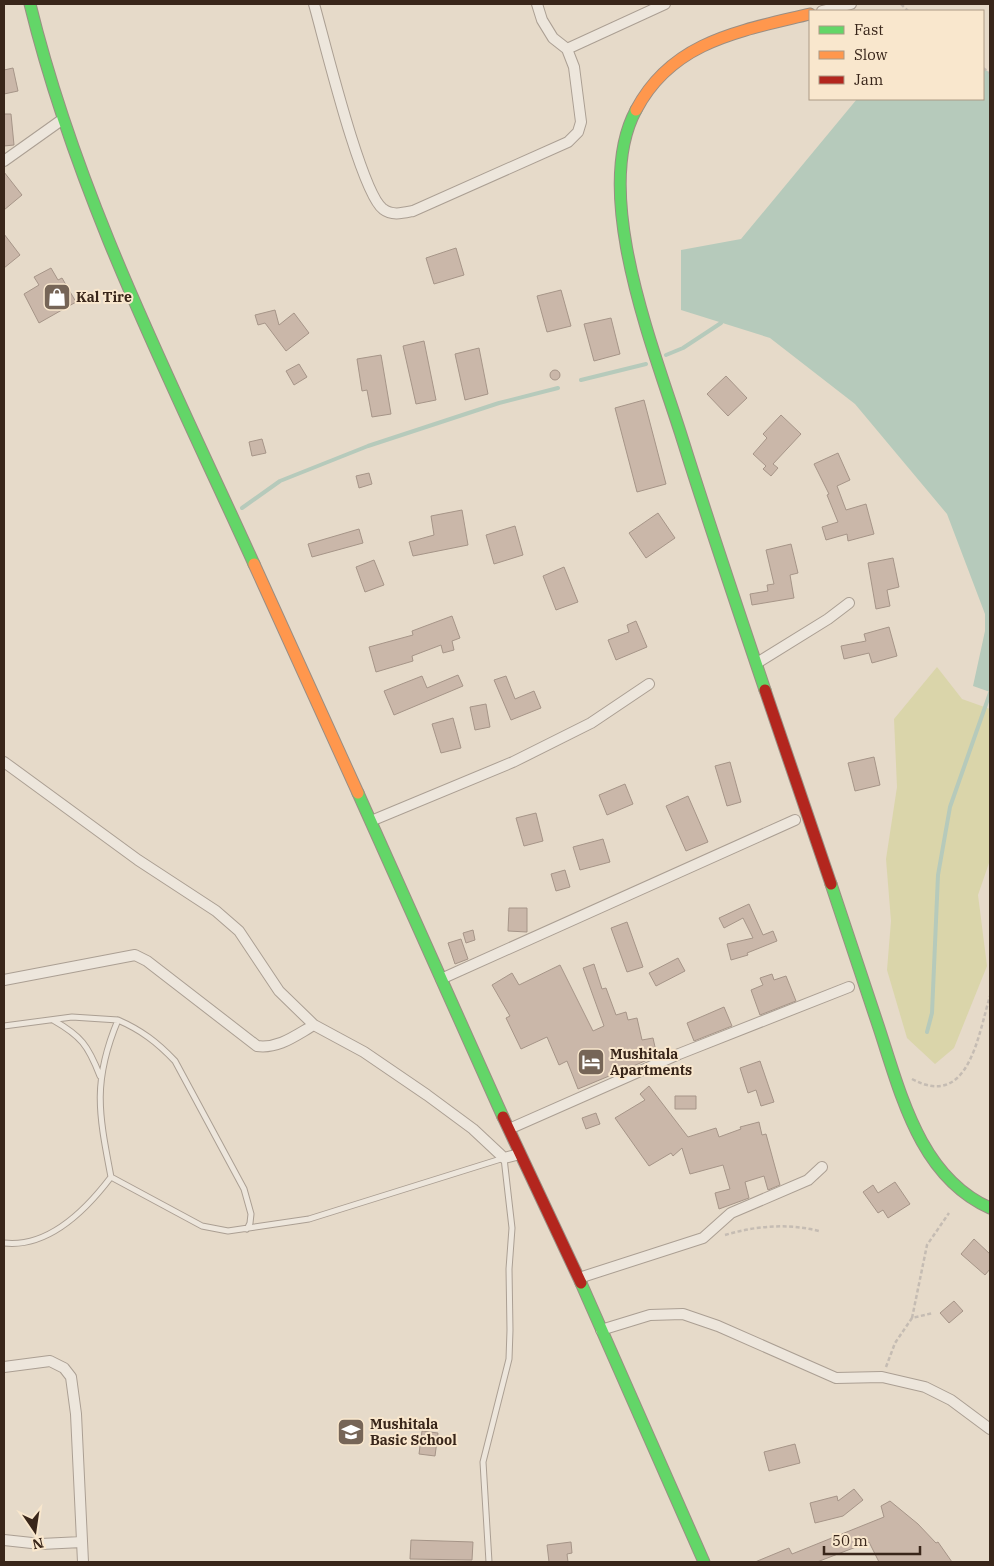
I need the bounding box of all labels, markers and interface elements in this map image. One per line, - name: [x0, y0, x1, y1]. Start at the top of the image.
- legend: [809, 10, 984, 100]
- text: Fast: [854, 20, 884, 39]
- text: Slow: [854, 45, 888, 64]
- text: Jam: [854, 70, 883, 89]
- shop icon: Kal Tire: [42, 282, 72, 312]
- place label: Kal Tire: [76, 288, 132, 306]
- place label: Mushitala Apartments: [610, 1045, 692, 1079]
- hotel icon: Mushitala Apartments: [576, 1047, 606, 1077]
- place label: Mushitala Basic School: [370, 1415, 457, 1449]
- school or university icon: Mushitala Basic School: [336, 1417, 366, 1447]
- north arrow: [10, 1506, 60, 1556]
- scale bar: [824, 1524, 920, 1556]
- text: 50 m: [832, 1531, 868, 1550]
- text: N: [31, 1534, 45, 1554]

